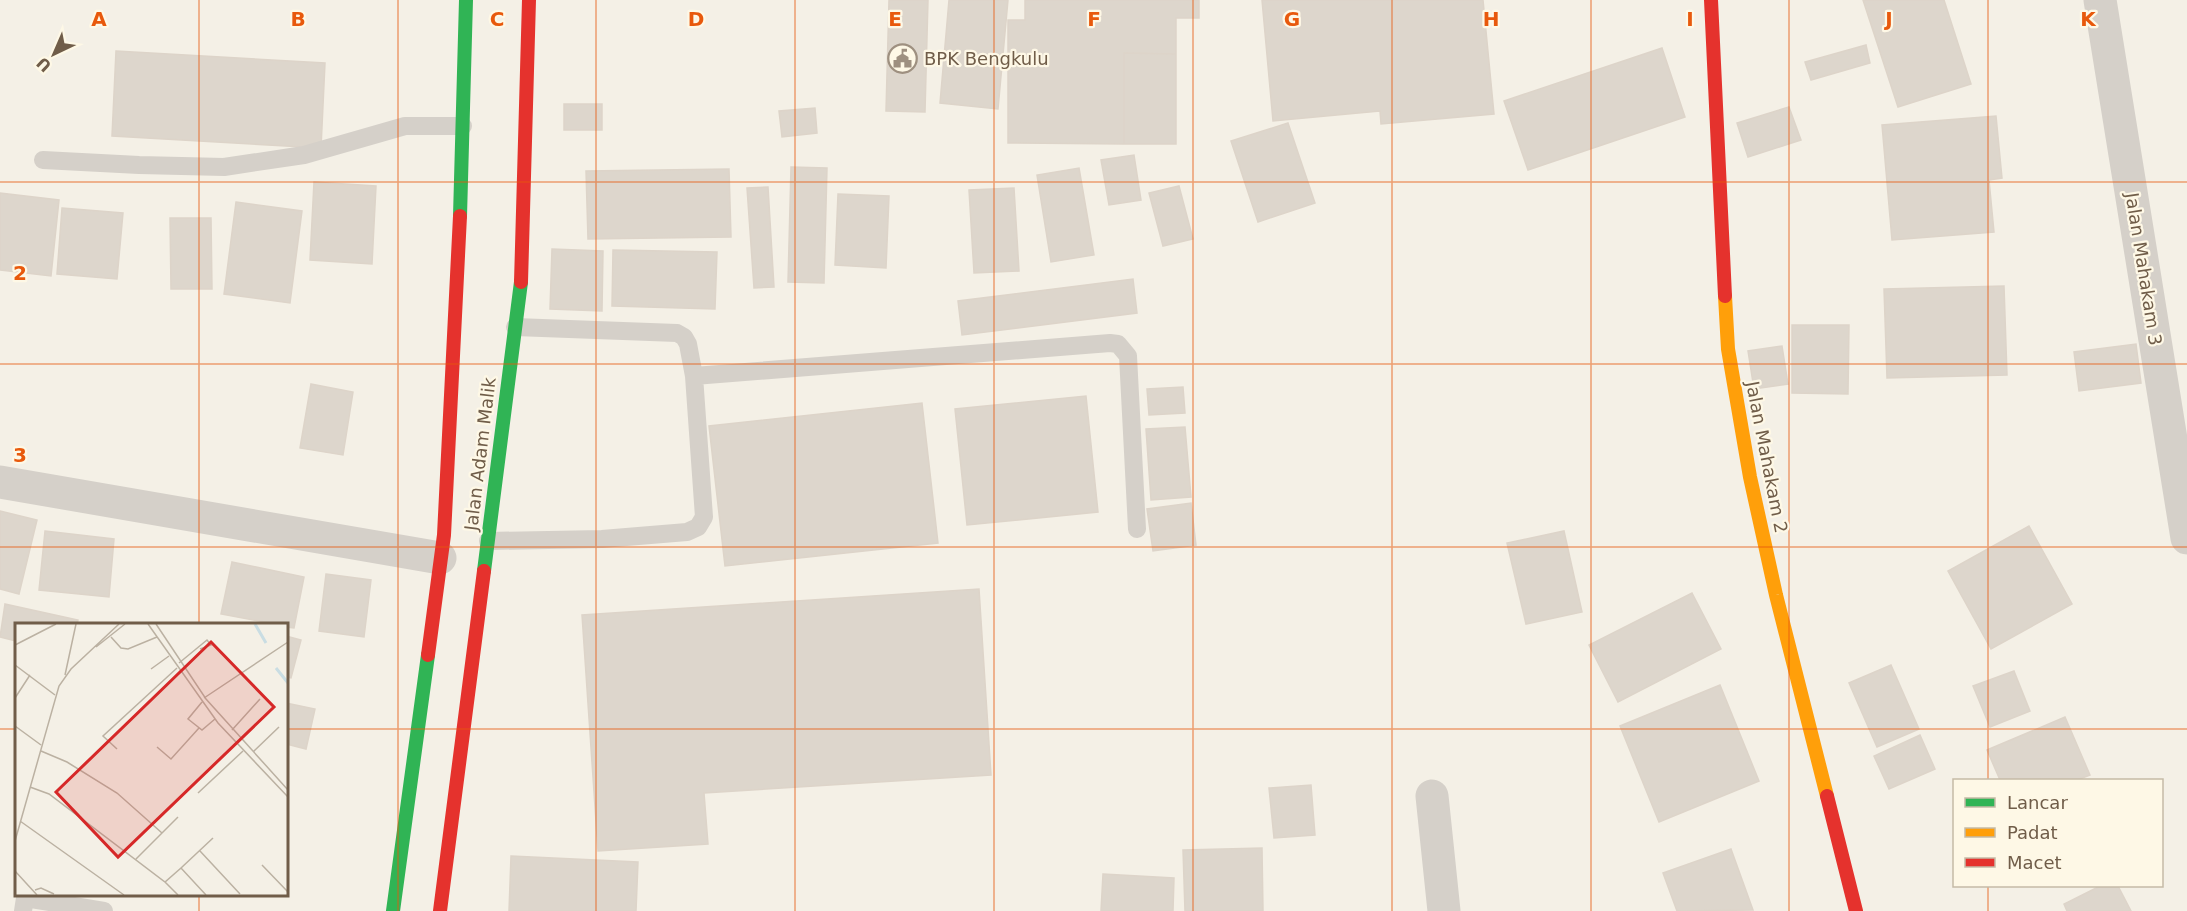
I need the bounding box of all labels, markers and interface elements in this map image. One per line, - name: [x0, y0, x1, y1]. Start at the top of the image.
- text: A: [91, 7, 107, 31]
- text: B: [290, 7, 306, 31]
- text: C: [490, 7, 504, 31]
- text: D: [688, 7, 704, 31]
- text: E: [888, 7, 902, 31]
- text: F: [1087, 7, 1101, 31]
- text: G: [1284, 7, 1300, 31]
- text: H: [1483, 7, 1499, 31]
- text: I: [1686, 7, 1694, 31]
- text: J: [1883, 7, 1893, 31]
- text: K: [2080, 7, 2097, 31]
- north arrow: [24, 24, 84, 84]
- public building icon: BPK Bengkulu: [887, 42, 919, 74]
- place label: BPK Bengkulu: [924, 48, 1049, 69]
- text: U: [33, 53, 55, 76]
- street label: Jalan Mahakam 3: [2121, 190, 2166, 347]
- text: 2: [13, 261, 27, 285]
- street label: Jalan Adam Malik: [460, 376, 500, 533]
- street label: Jalan Mahakam 2: [1742, 378, 1792, 535]
- text: 3: [13, 443, 27, 467]
- inset map: [15, 623, 288, 896]
- legend: [1953, 779, 2163, 887]
- text: Lancar: [2007, 792, 2068, 813]
- text: Padat: [2007, 822, 2058, 843]
- text: Macet: [2007, 852, 2062, 873]

